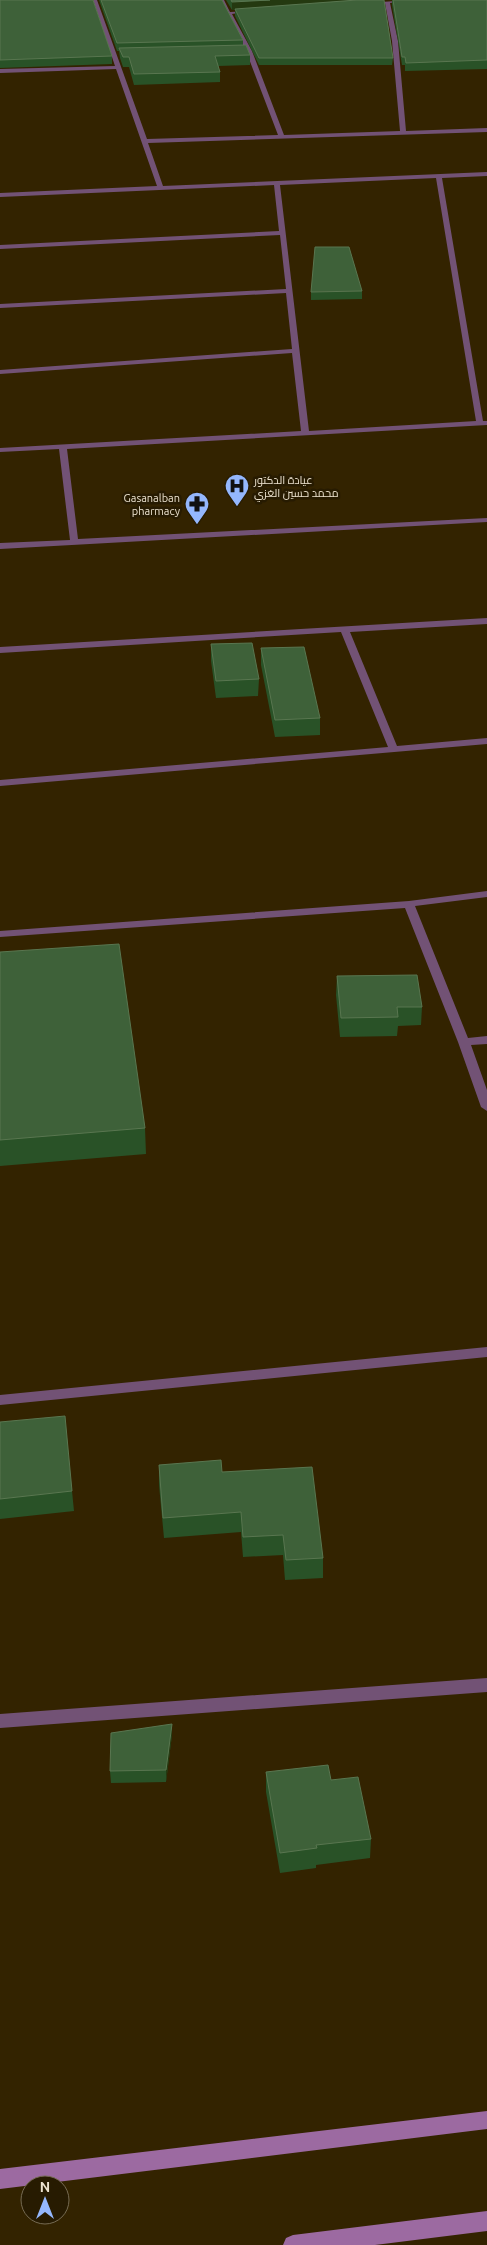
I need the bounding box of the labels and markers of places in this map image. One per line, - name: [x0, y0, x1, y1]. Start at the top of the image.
- hospital icon: عيادة الدكتور محمد حسين الغزي: [224, 473, 250, 507]
- place label: عيادة الدكتور محمد حسين الغزي: [253, 474, 339, 502]
- pharmacy icon: Gasanalban pharmacy: [184, 491, 210, 525]
- place label: Gasanalban pharmacy: [123, 492, 181, 517]

